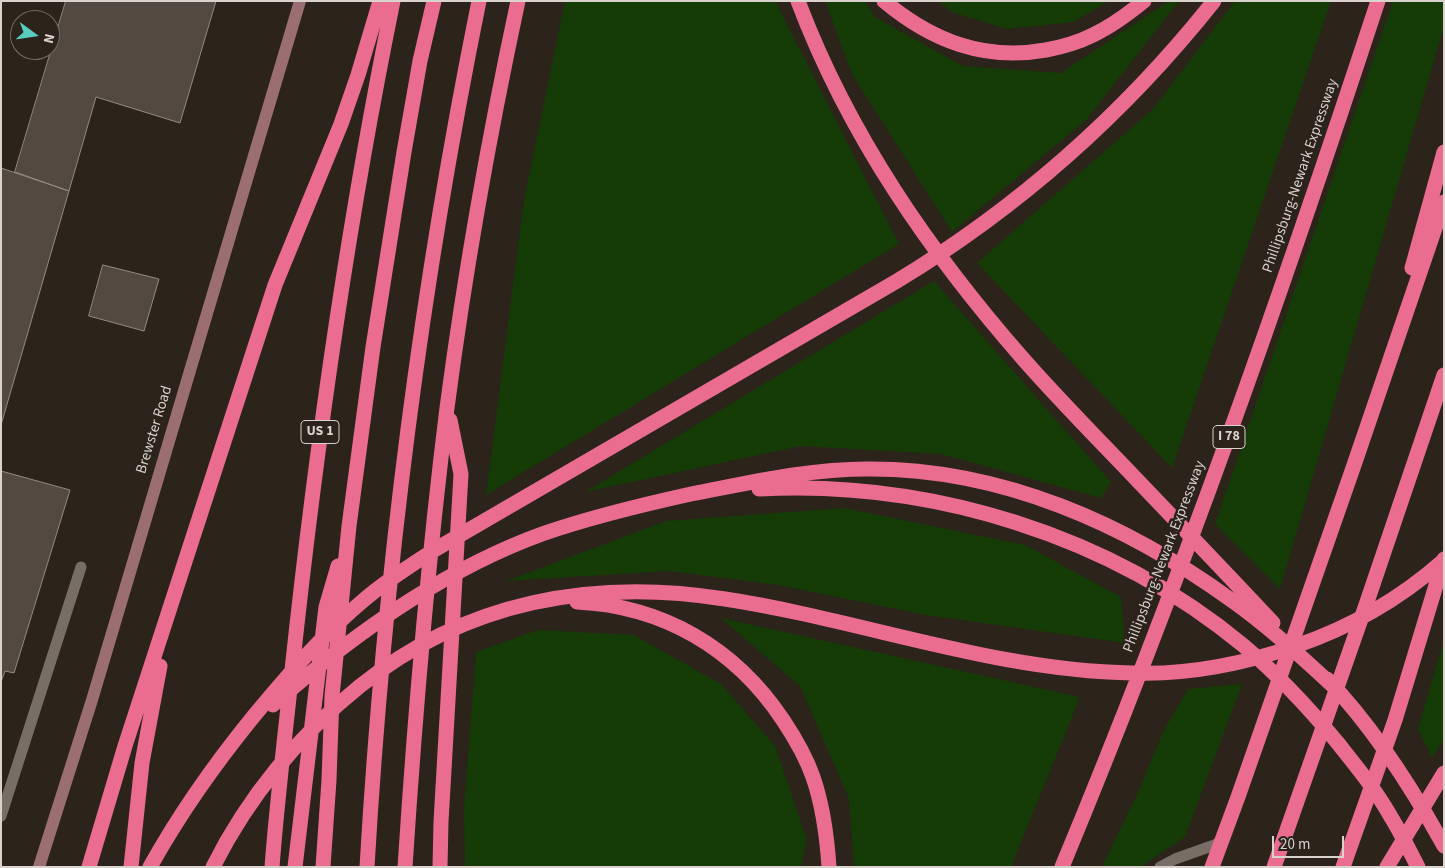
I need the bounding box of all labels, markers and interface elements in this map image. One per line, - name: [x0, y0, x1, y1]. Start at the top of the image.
- north arrow: [10, 10, 60, 60]
- text: N: [38, 31, 59, 45]
- street label: Phillipsburg-Newark Expressway: [1259, 77, 1343, 275]
- street label: Brewster Road: [133, 384, 177, 476]
- road number: US 1: [301, 421, 339, 444]
- road number: I 78: [1213, 426, 1245, 448]
- street label: Phillipsburg-Newark Expressway: [1120, 459, 1210, 655]
- scale bar: [1275, 826, 1348, 858]
- text: 20 m: [1280, 834, 1310, 855]

